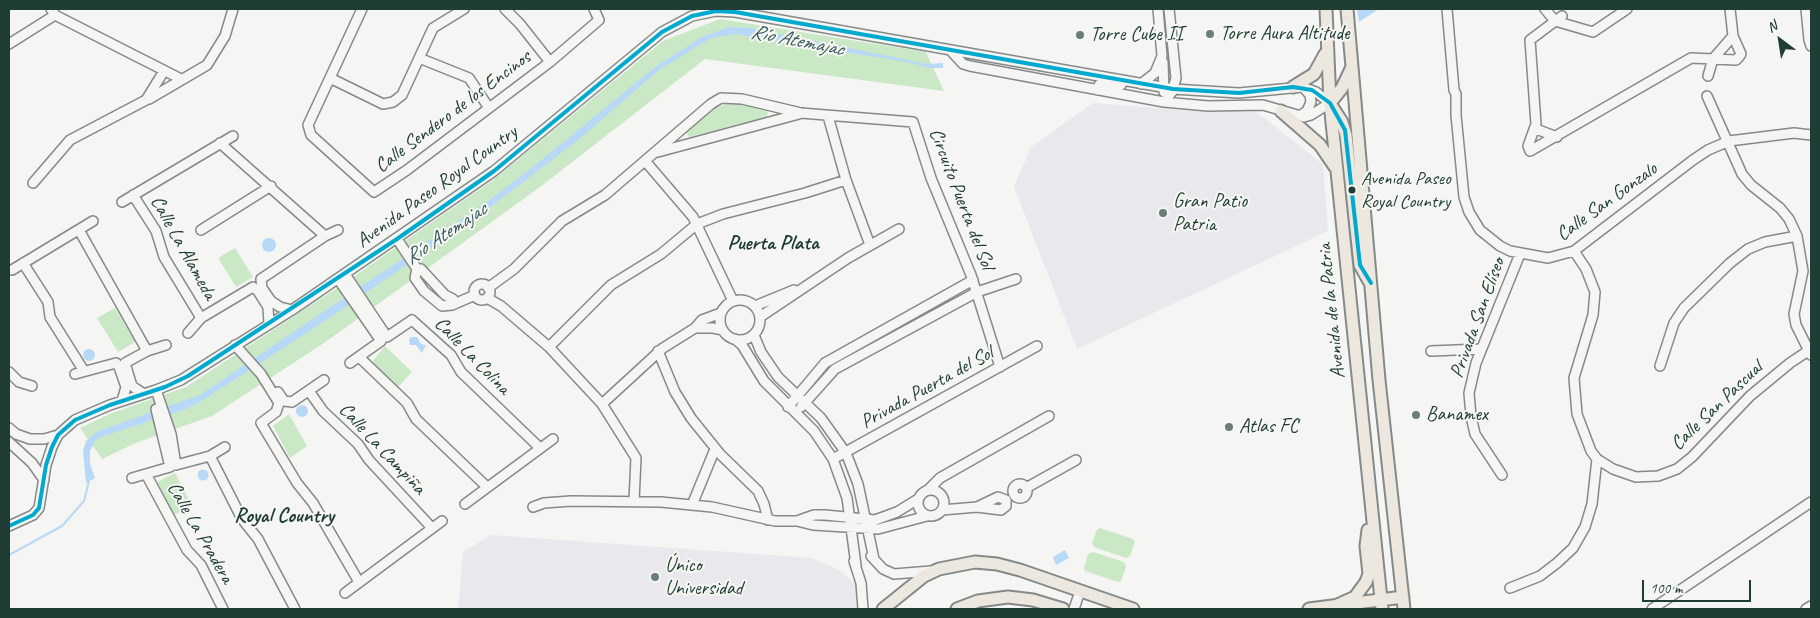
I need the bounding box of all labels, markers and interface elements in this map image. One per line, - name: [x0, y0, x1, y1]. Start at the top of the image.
- north arrow: [1755, 15, 1805, 65]
- text: N: [1764, 17, 1780, 36]
- water label: Río Atemajac: [749, 20, 845, 62]
- place label: Torre Aura Altitude: [1220, 22, 1350, 46]
- place label: Torre Cube II: [1090, 23, 1183, 47]
- marker: Torre Aura Altitude: [1204, 28, 1216, 40]
- marker: Torre Cube II: [1074, 29, 1086, 41]
- street label: Calle Sendero de los Encinos: [370, 46, 536, 178]
- street label: Avenida Paseo Royal Country: [352, 121, 522, 253]
- street label: Circuito Puerta del Sol: [923, 125, 999, 273]
- street label: Calle San Gonzalo: [1552, 157, 1662, 247]
- place label: Avenida Paseo Royal Country: [1361, 168, 1451, 212]
- marker: Avenida Paseo Royal Country: [1347, 185, 1357, 195]
- place label: Gran Patio Patria: [1173, 190, 1247, 237]
- street label: Calle La Alameda: [145, 192, 221, 304]
- water label: Río Atemajac: [400, 197, 492, 271]
- marker: Gran Patio Patria: [1157, 207, 1169, 219]
- district label: Puerta Plata: [727, 230, 819, 256]
- street label: Avenida de la Patria: [1313, 242, 1351, 380]
- street label: Privada San Elíseo: [1445, 255, 1511, 381]
- street label: Calle La Colina: [429, 312, 515, 400]
- street label: Privada Puerta del Sol: [857, 342, 997, 434]
- street label: Calle San Pascual: [1666, 356, 1768, 456]
- street label: Calle La Campiña: [333, 398, 431, 500]
- place label: Banamex: [1426, 403, 1488, 427]
- marker: Banamex: [1410, 409, 1422, 421]
- place label: Atlas FC: [1239, 415, 1298, 439]
- marker: Atlas FC: [1223, 421, 1235, 433]
- street label: Calle La Pradera: [161, 478, 239, 588]
- district label: Royal Country: [234, 503, 334, 529]
- place label: Único Universidad: [665, 554, 743, 601]
- scale bar: [1645, 570, 1754, 602]
- marker: Único Universidad: [649, 571, 661, 583]
- text: 100 m: [1650, 579, 1682, 598]

